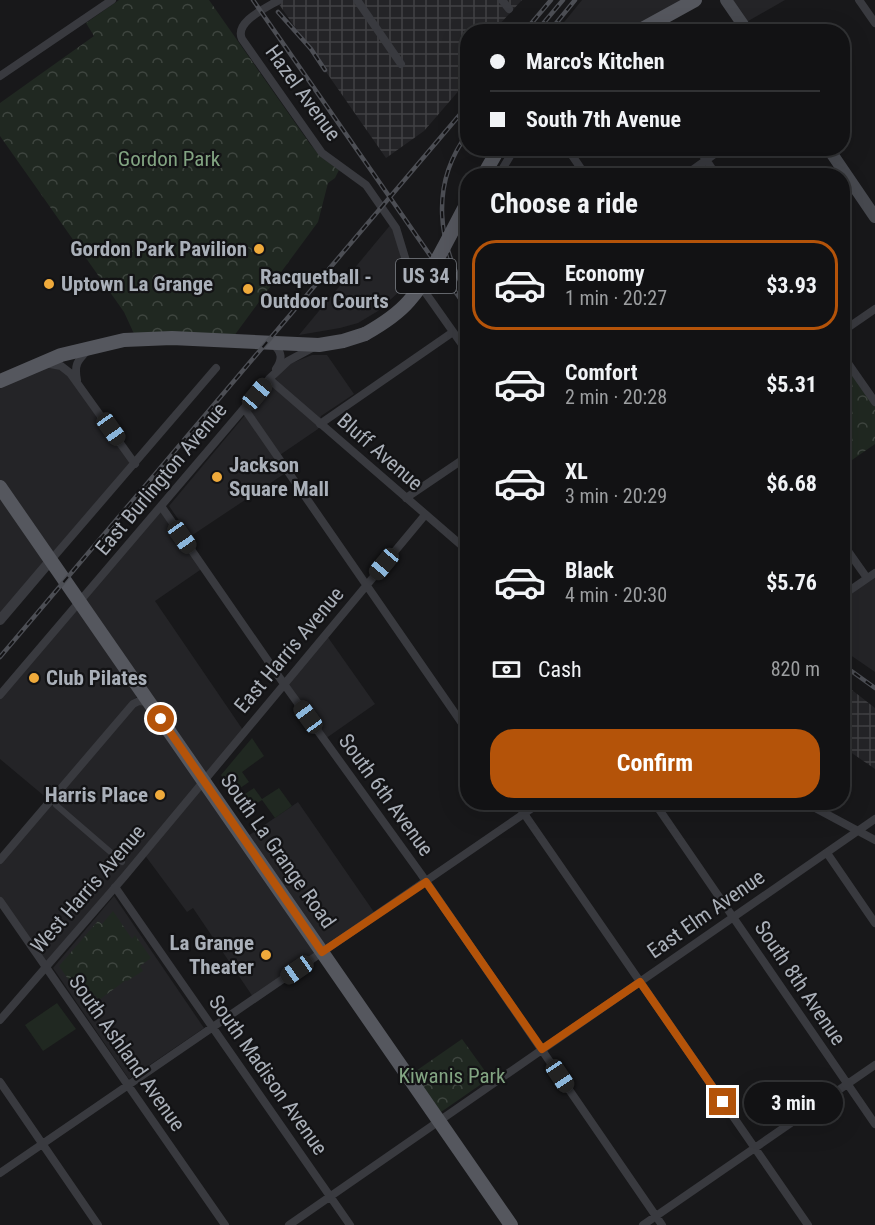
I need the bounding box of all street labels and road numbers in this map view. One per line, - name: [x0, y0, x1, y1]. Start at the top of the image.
- street label: Hazel Avenue: [260, 41, 346, 146]
- road number: US 34: [396, 259, 456, 293]
- street label: East Burlington Avenue: [90, 398, 232, 560]
- street label: Bluff Avenue: [333, 409, 428, 496]
- street label: East Harris Avenue: [229, 582, 349, 718]
- street label: South 6th Avenue: [334, 729, 438, 861]
- street label: South La Grange Road: [216, 769, 340, 933]
- street label: West Harris Avenue: [26, 820, 150, 958]
- street label: East Elm Avenue: [643, 865, 769, 963]
- street label: South 8th Avenue: [750, 916, 851, 1050]
- street label: South Ashland Avenue: [64, 970, 190, 1136]
- street label: South Madison Avenue: [204, 991, 332, 1160]

